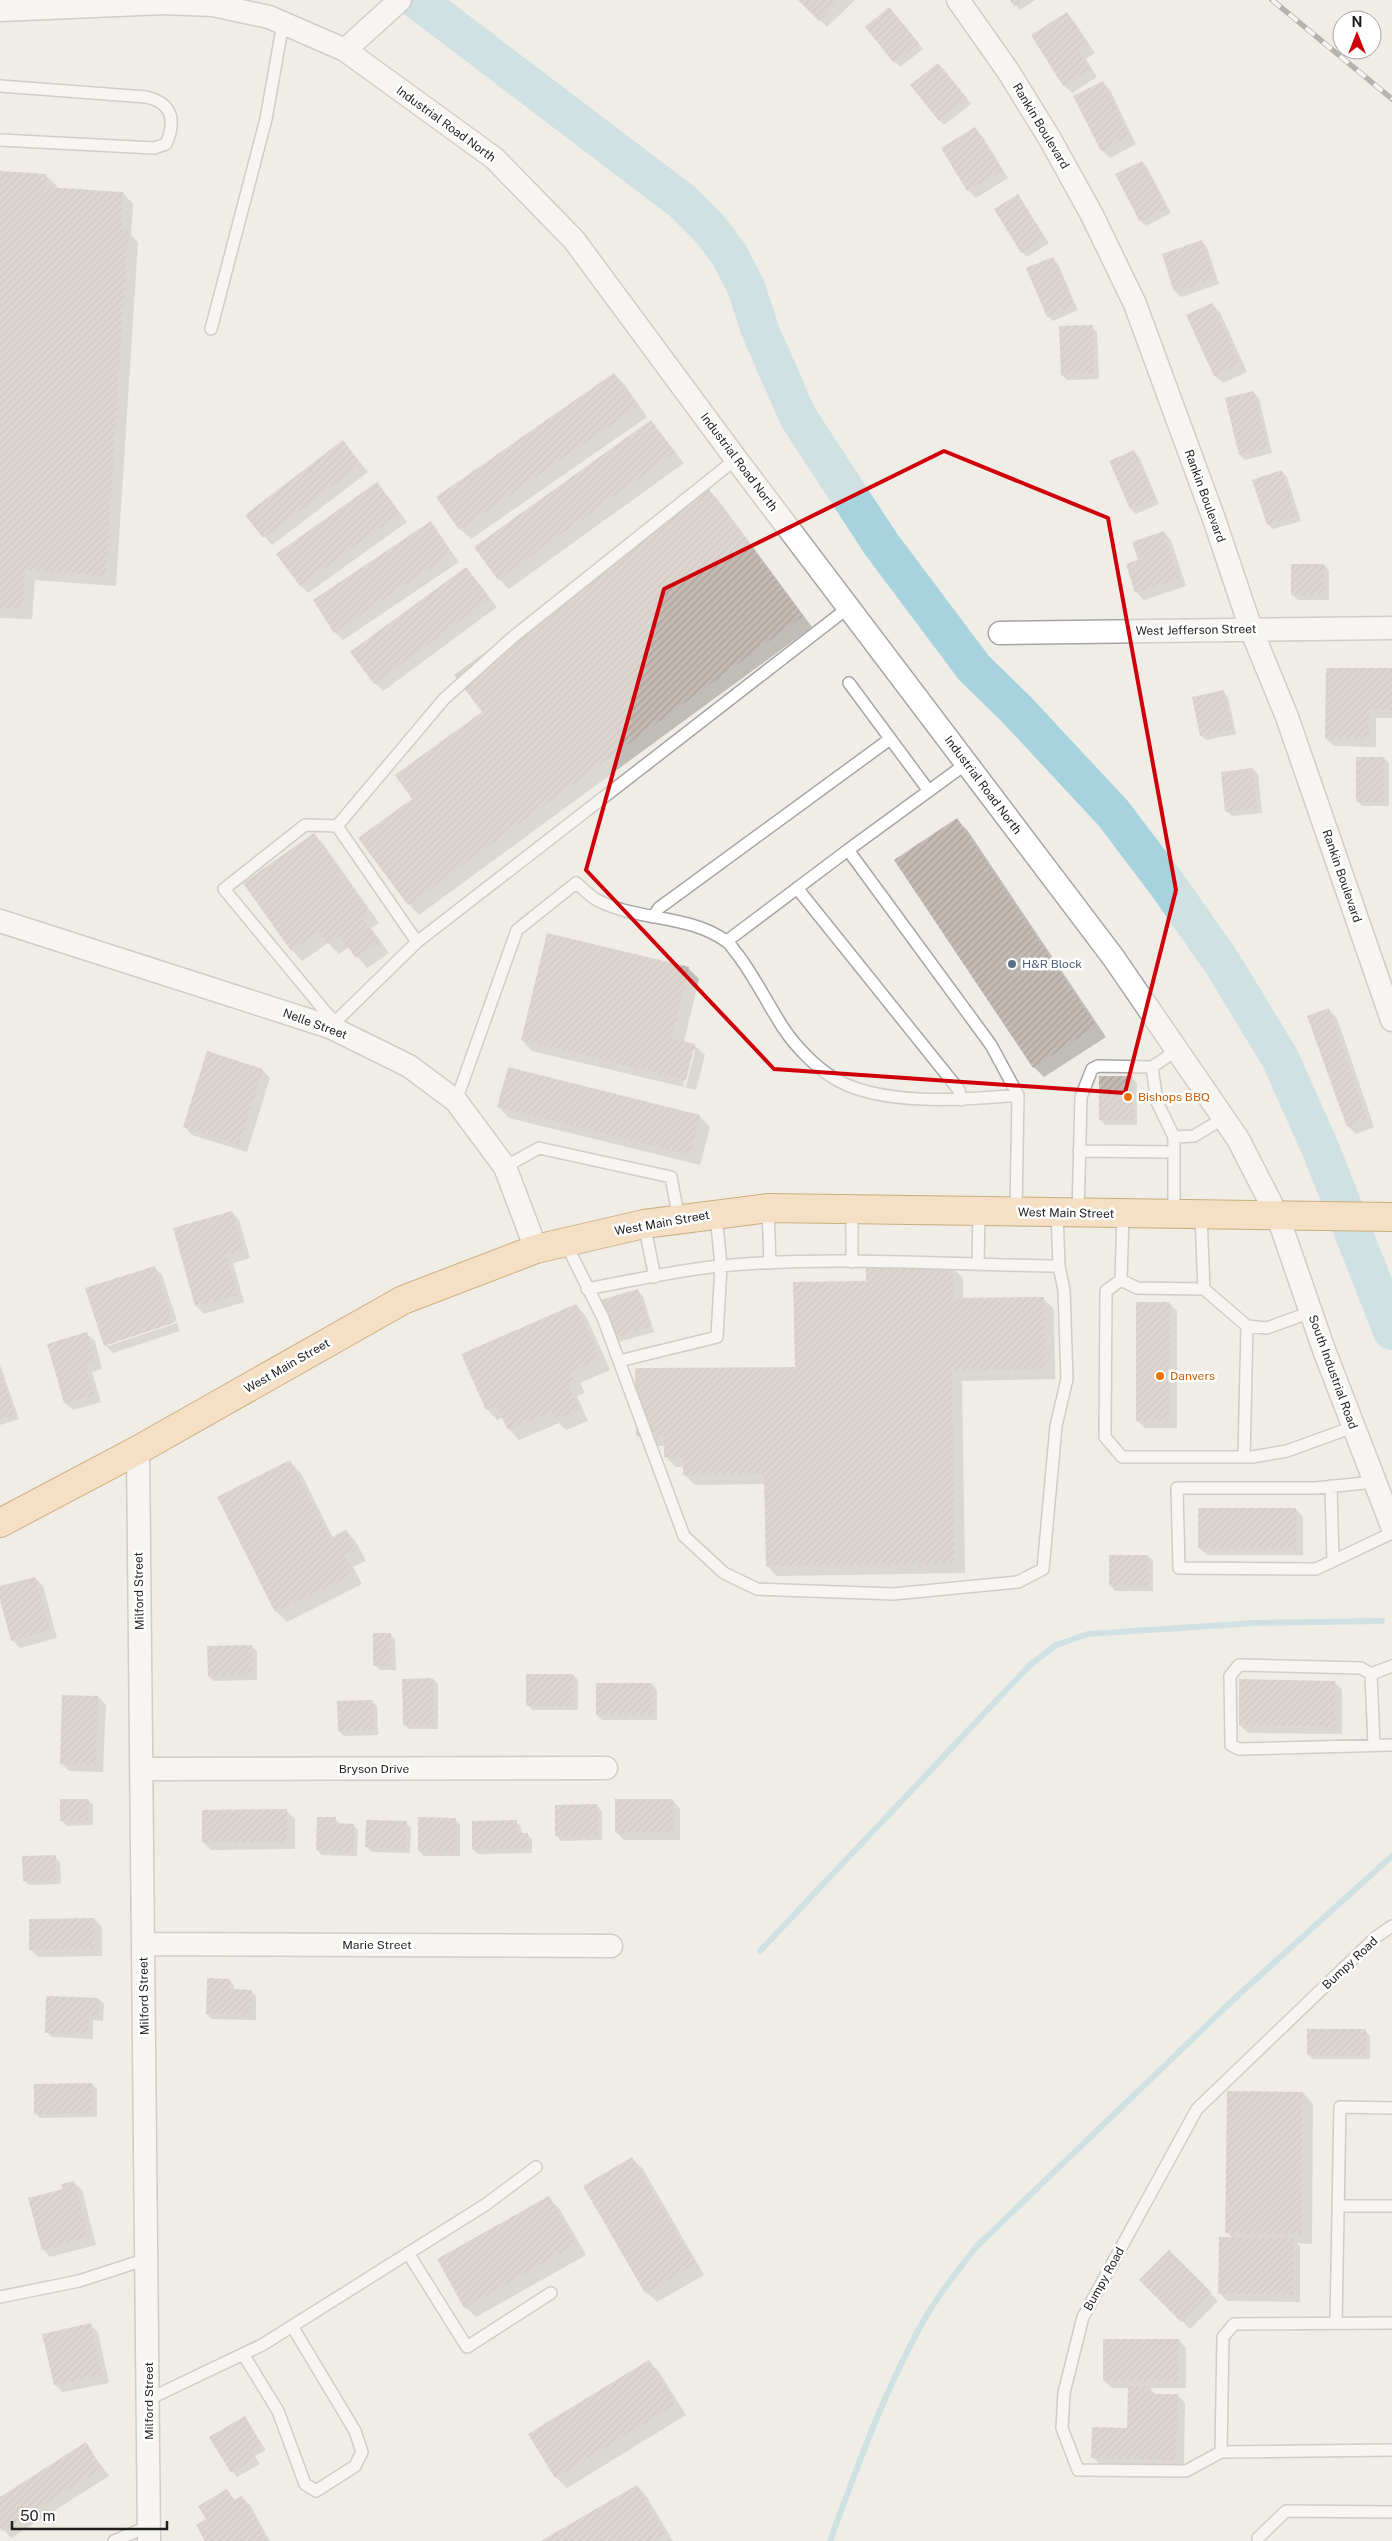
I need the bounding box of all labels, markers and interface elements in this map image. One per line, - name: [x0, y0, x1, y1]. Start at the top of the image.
- north arrow: [1332, 10, 1382, 60]
- text: N: [1352, 14, 1362, 30]
- street label: Rankin Boulevard: [1010, 81, 1072, 171]
- street label: Industrial Road North: [394, 83, 498, 165]
- street label: Industrial Road North: [698, 410, 780, 514]
- street label: Rankin Boulevard: [1182, 448, 1228, 544]
- street label: West Jefferson Street: [1136, 622, 1257, 638]
- street label: Industrial Road North: [942, 733, 1024, 837]
- street label: Rankin Boulevard: [1320, 828, 1364, 924]
- place label: H&R Block: [1022, 957, 1082, 971]
- marker: H&R Block: [1006, 958, 1018, 970]
- street label: Nelle Street: [281, 1006, 349, 1042]
- place label: Bishops BBQ: [1138, 1090, 1210, 1104]
- marker: Bishops BBQ: [1122, 1091, 1134, 1103]
- street label: West Main Street: [1018, 1205, 1115, 1221]
- street label: West Main Street: [613, 1208, 711, 1238]
- street label: South Industrial Road: [1306, 1313, 1360, 1431]
- street label: West Main Street: [242, 1336, 333, 1396]
- place label: Danvers: [1170, 1369, 1215, 1383]
- marker: Danvers: [1154, 1370, 1166, 1382]
- street label: Milford Street: [131, 1551, 147, 1630]
- street label: Bryson Drive: [339, 1762, 410, 1776]
- street label: Bumpy Road: [1320, 1934, 1380, 1992]
- street label: Marie Street: [342, 1938, 412, 1952]
- street label: Milford Street: [136, 1956, 152, 2035]
- street label: Bumpy Road: [1081, 2245, 1127, 2313]
- street label: Milford Street: [142, 2362, 156, 2440]
- scale bar: [12, 2498, 168, 2530]
- text: 50 m: [20, 2507, 55, 2524]

